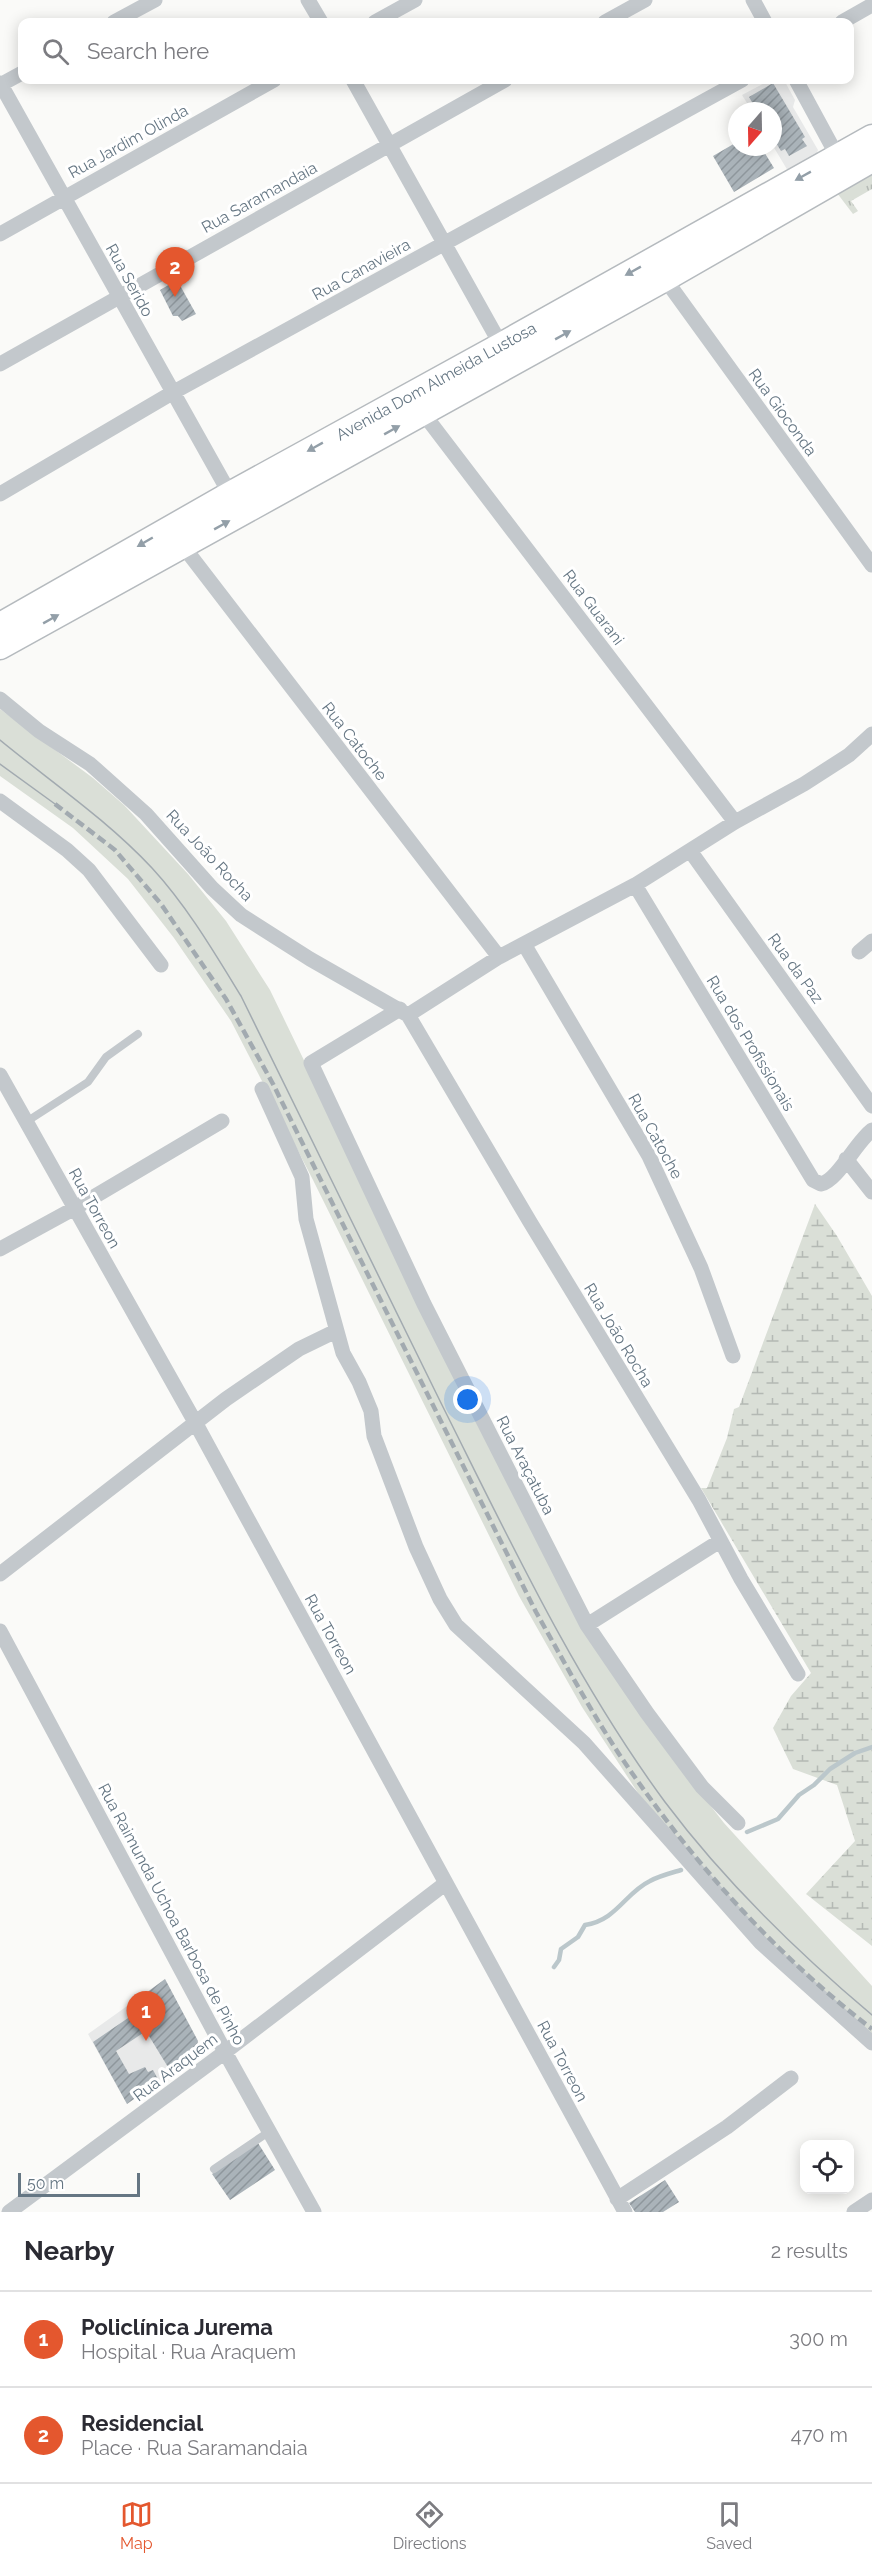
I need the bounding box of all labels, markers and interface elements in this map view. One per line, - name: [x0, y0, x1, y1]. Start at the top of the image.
- search box: [18, 18, 854, 84]
- icon: search: [39, 35, 72, 68]
- text: Search here: [87, 38, 209, 64]
- street label: Rua Jardim Olinda: [65, 101, 191, 182]
- north arrow: [728, 102, 782, 156]
- street label: Rua Saramandaia: [198, 158, 320, 237]
- one-way arrow: [794, 170, 811, 180]
- street label: Rua Canavieira: [309, 235, 414, 304]
- street label: Rua Serido: [102, 241, 157, 320]
- pin: 2: [156, 248, 195, 297]
- one-way arrow: [624, 266, 641, 276]
- street label: Avenida Dom Almeida Lustosa: [333, 318, 540, 445]
- one-way arrow: [555, 330, 571, 341]
- street label: Rua Gioconda: [745, 365, 821, 460]
- one-way arrow: [384, 425, 401, 435]
- one-way arrow: [306, 442, 323, 452]
- one-way arrow: [214, 519, 230, 530]
- one-way arrow: [136, 537, 153, 547]
- street label: Rua Guarani: [559, 566, 628, 649]
- one-way arrow: [43, 614, 60, 624]
- street label: Rua Catoche: [318, 698, 391, 784]
- street label: Rua João Rocha: [162, 806, 257, 905]
- street label: Rua da Paz: [764, 930, 827, 1007]
- street label: Rua dos Profissionais: [703, 972, 799, 1115]
- street label: Rua Catoche: [624, 1090, 687, 1182]
- street label: Rua Torreon: [65, 1165, 124, 1252]
- street label: Rua João Rocha: [580, 1280, 657, 1391]
- your location: [453, 1385, 482, 1414]
- street label: Rua Araçatuba: [493, 1413, 559, 1518]
- street label: Rua Torreon: [301, 1591, 360, 1678]
- street label: Rua Raimunda Uchoa Barbosa de Pinho: [94, 1780, 249, 2048]
- pin: 1: [126, 1992, 166, 2041]
- street label: Rua Torreon: [533, 2018, 592, 2105]
- street label: Rua Araquem: [129, 2030, 221, 2105]
- map controls: [800, 2140, 854, 2194]
- button: locate: [800, 2140, 854, 2194]
- scale bar: [18, 2170, 140, 2198]
- text: 50 m: [27, 2174, 64, 2193]
- text: Nearby: [24, 2236, 114, 2266]
- text: 2 results: [771, 2239, 848, 2263]
- text: Policlínica Jurema: [81, 2314, 273, 2340]
- text: 1: [39, 2327, 48, 2351]
- text: 300 m: [789, 2327, 848, 2351]
- text: Hospital · Rua Araquem: [81, 2340, 296, 2364]
- text: Residencial: [81, 2410, 203, 2436]
- text: 2: [38, 2423, 49, 2447]
- text: 470 m: [791, 2423, 848, 2447]
- text: Place · Rua Saramandaia: [81, 2436, 308, 2460]
- tab: Map: [120, 2498, 153, 2553]
- tab: Directions: [393, 2498, 467, 2553]
- tab: Saved: [706, 2498, 752, 2553]

